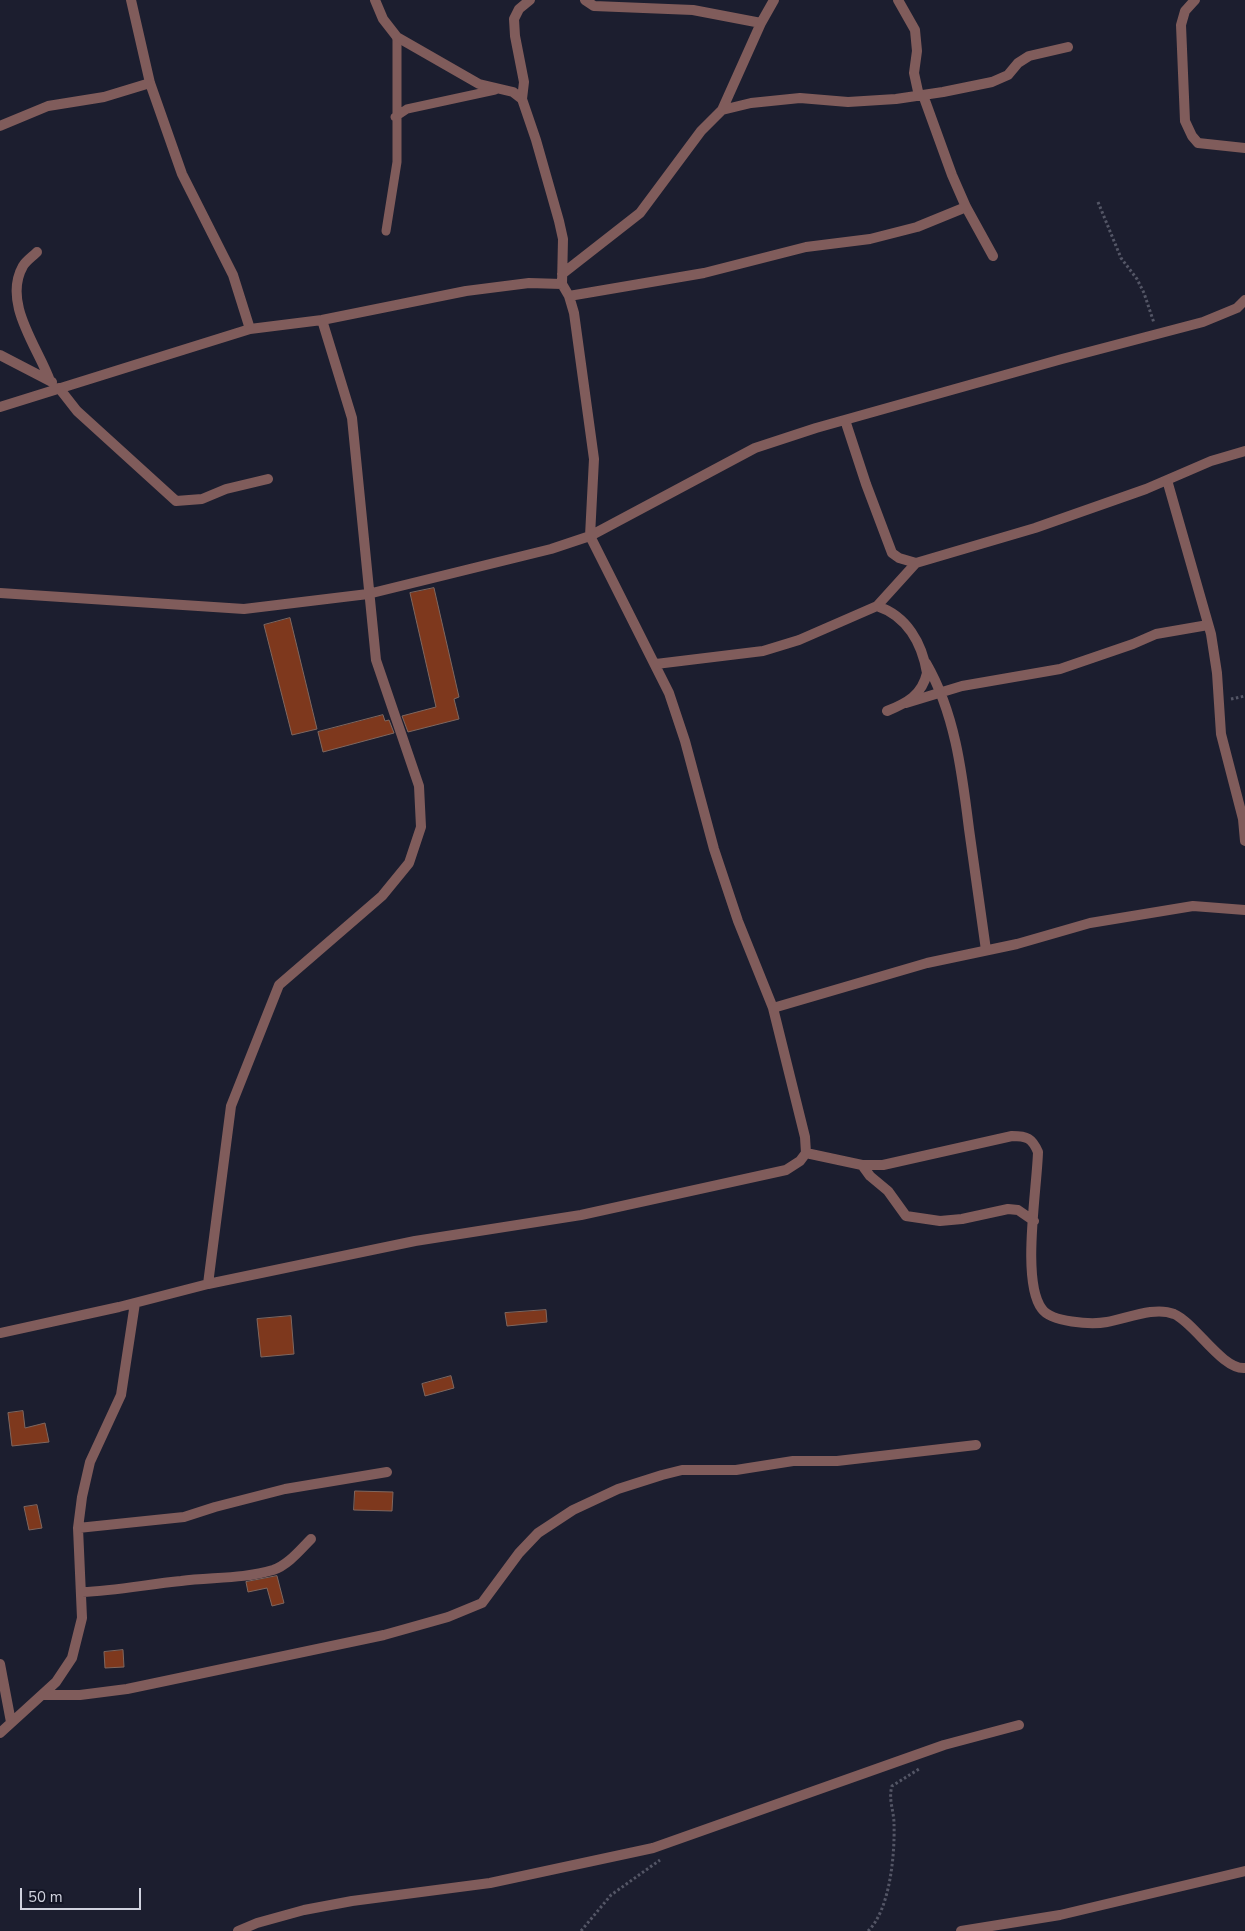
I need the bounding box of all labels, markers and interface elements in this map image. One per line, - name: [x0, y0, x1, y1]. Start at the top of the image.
- scale bar: [22, 1878, 144, 1910]
- text: 50 m: [28, 1887, 63, 1907]

